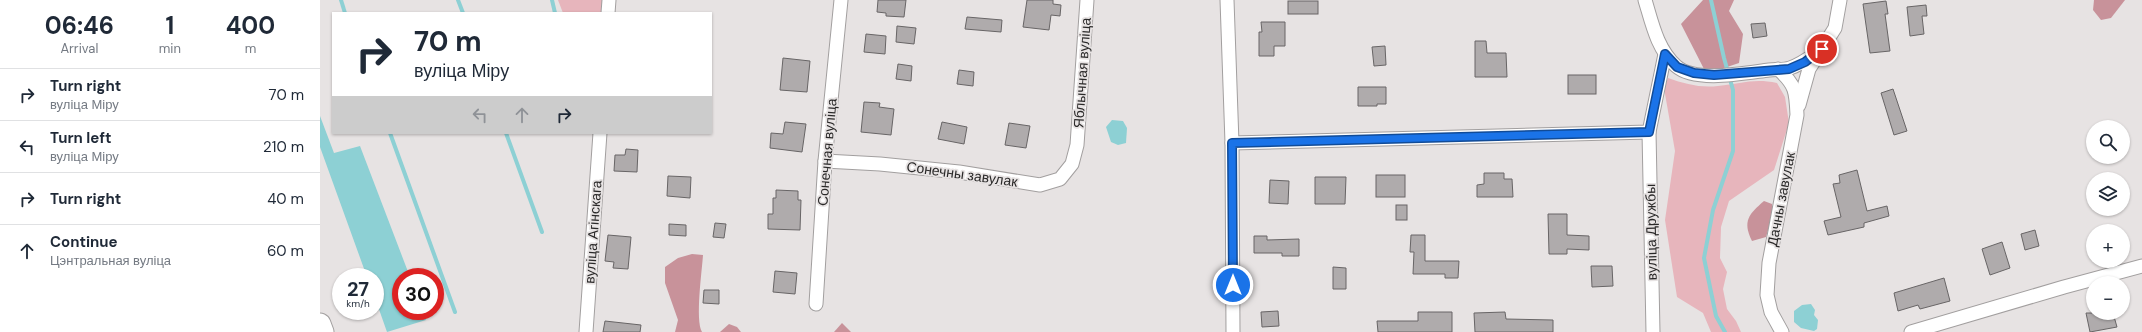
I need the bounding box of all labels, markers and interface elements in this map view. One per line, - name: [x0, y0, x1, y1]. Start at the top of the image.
- text: 06:46: [45, 10, 114, 41]
- text: 1: [165, 10, 174, 41]
- text: 400: [226, 10, 275, 41]
- street label: Яблычная вуліца: [1069, 17, 1095, 129]
- text: 70 m: [414, 23, 482, 60]
- icon: right: [348, 28, 400, 80]
- pin: [1805, 32, 1839, 66]
- icon: arrive: [1811, 38, 1833, 60]
- text: Arrival: [60, 40, 98, 57]
- text: min: [159, 40, 181, 57]
- text: m: [245, 40, 256, 57]
- text: вуліца Міру: [414, 59, 509, 83]
- text: Turn right: [50, 76, 121, 96]
- icon: right: [16, 84, 38, 106]
- text: 70 m: [269, 85, 304, 105]
- text: вуліца Міру: [50, 96, 119, 113]
- street label: Сонечная вуліца: [813, 97, 841, 207]
- icon: left: [469, 104, 491, 126]
- icon: ahead: [511, 104, 533, 126]
- icon: right: [553, 104, 575, 126]
- map controls: [2086, 120, 2130, 320]
- button: search: [2086, 120, 2130, 164]
- text: Turn left: [50, 128, 111, 148]
- icon: left: [16, 136, 38, 158]
- text: 210 m: [263, 137, 304, 157]
- text: вуліца Міру: [50, 148, 119, 165]
- street label: Дачны завулак: [1763, 149, 1799, 248]
- street label: Сонечны завулак: [905, 157, 1020, 191]
- button: layers: [2086, 172, 2130, 216]
- street label: вуліца Агінскага: [580, 179, 606, 284]
- street label: вуліца Дружбы: [1641, 184, 1661, 280]
- icon: right: [16, 188, 38, 210]
- text: Turn right: [50, 189, 121, 209]
- text: 40 m: [267, 189, 304, 209]
- button: +: [2086, 224, 2130, 268]
- text: Continue: [50, 232, 118, 252]
- icon: ahead: [16, 240, 38, 262]
- text: 60 m: [267, 241, 304, 261]
- text: Цэнтральная вуліца: [50, 252, 171, 269]
- position arrow: [1212, 264, 1254, 306]
- speed limit sign: 30: [392, 268, 444, 320]
- text: 27: [347, 276, 369, 302]
- button: −: [2086, 276, 2130, 320]
- text: km/h: [346, 297, 370, 310]

